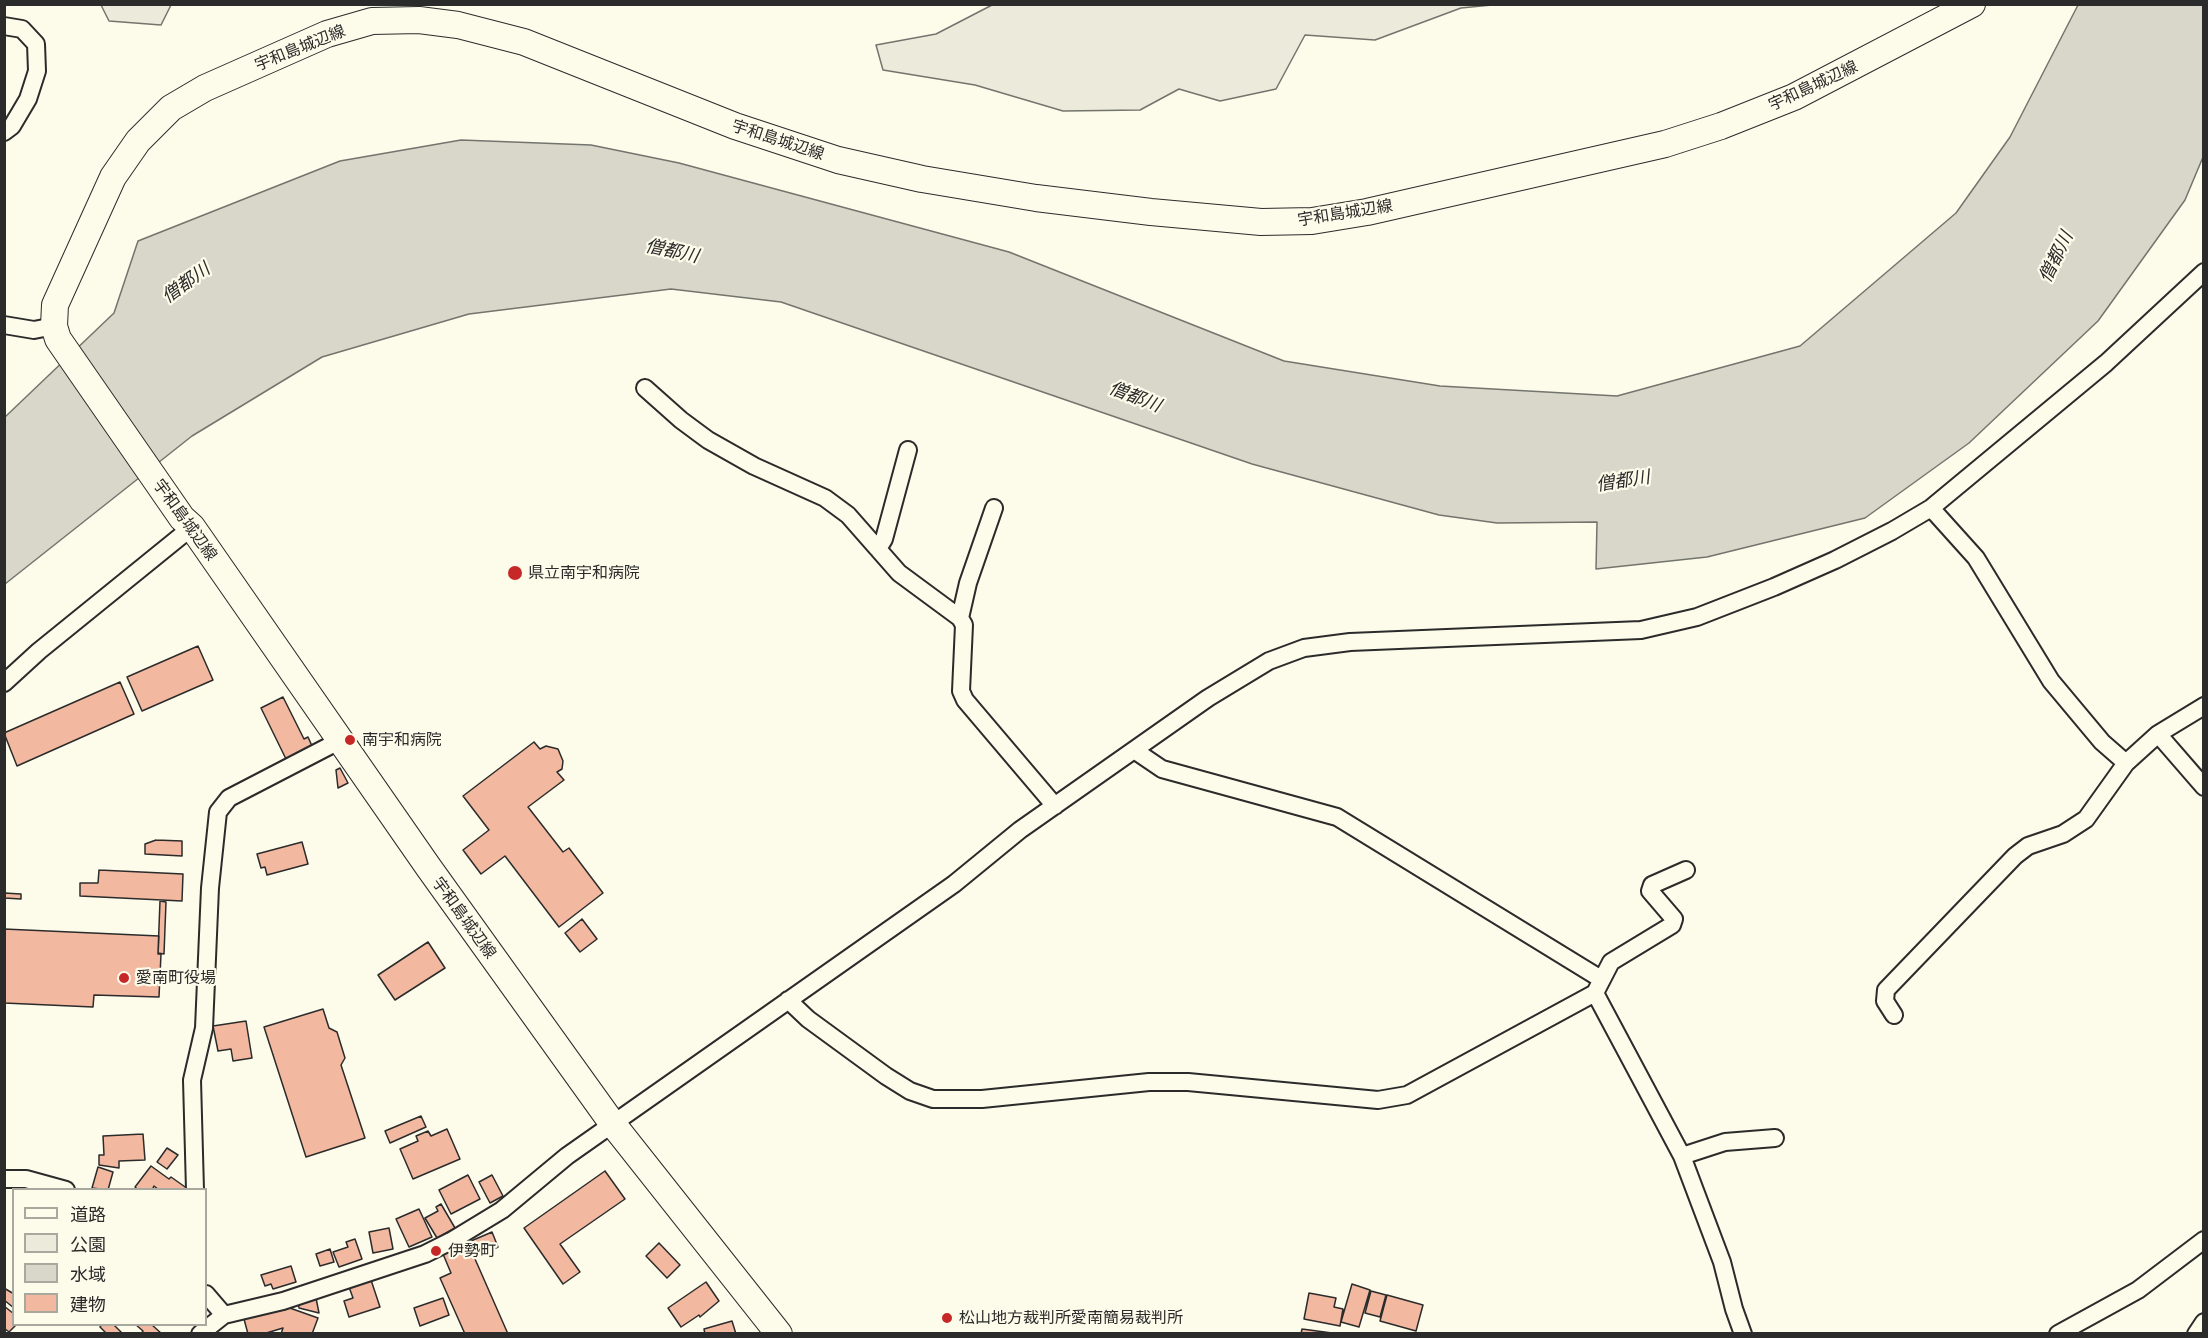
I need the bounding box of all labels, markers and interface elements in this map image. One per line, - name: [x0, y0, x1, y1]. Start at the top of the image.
- street label: 宇和島城辺線: [252, 21, 348, 75]
- street label: 宇和島城辺線: [1765, 57, 1861, 115]
- street label: 宇和島城辺線: [729, 116, 827, 164]
- street label: 宇和島城辺線: [1296, 196, 1394, 230]
- water label: 僧都川: [2034, 228, 2078, 286]
- water label: 僧都川: [643, 235, 701, 267]
- water label: 僧都川: [158, 258, 214, 308]
- water label: 僧都川: [1106, 377, 1164, 417]
- water label: 僧都川: [1595, 466, 1651, 496]
- street label: 宇和島城辺線: [149, 476, 221, 564]
- place label: 県立南宇和病院: [528, 563, 640, 583]
- marker: 県立南宇和病院: [506, 564, 524, 582]
- place label: 南宇和病院: [362, 730, 442, 750]
- marker: 南宇和病院: [343, 733, 357, 747]
- street label: 宇和島城辺線: [428, 874, 500, 962]
- place label: 愛南町役場: [136, 968, 216, 988]
- marker: 愛南町役場: [117, 971, 131, 985]
- legend: [12, 1188, 207, 1326]
- text: 道路: [70, 1204, 106, 1225]
- text: 公園: [70, 1234, 106, 1255]
- place label: 伊勢町: [448, 1241, 496, 1261]
- marker: 伊勢町: [429, 1244, 443, 1258]
- text: 水域: [70, 1264, 106, 1285]
- text: 建物: [70, 1294, 106, 1315]
- place label: 松山地方裁判所愛南簡易裁判所: [959, 1308, 1183, 1328]
- marker: 松山地方裁判所愛南簡易裁判所: [940, 1311, 954, 1325]

